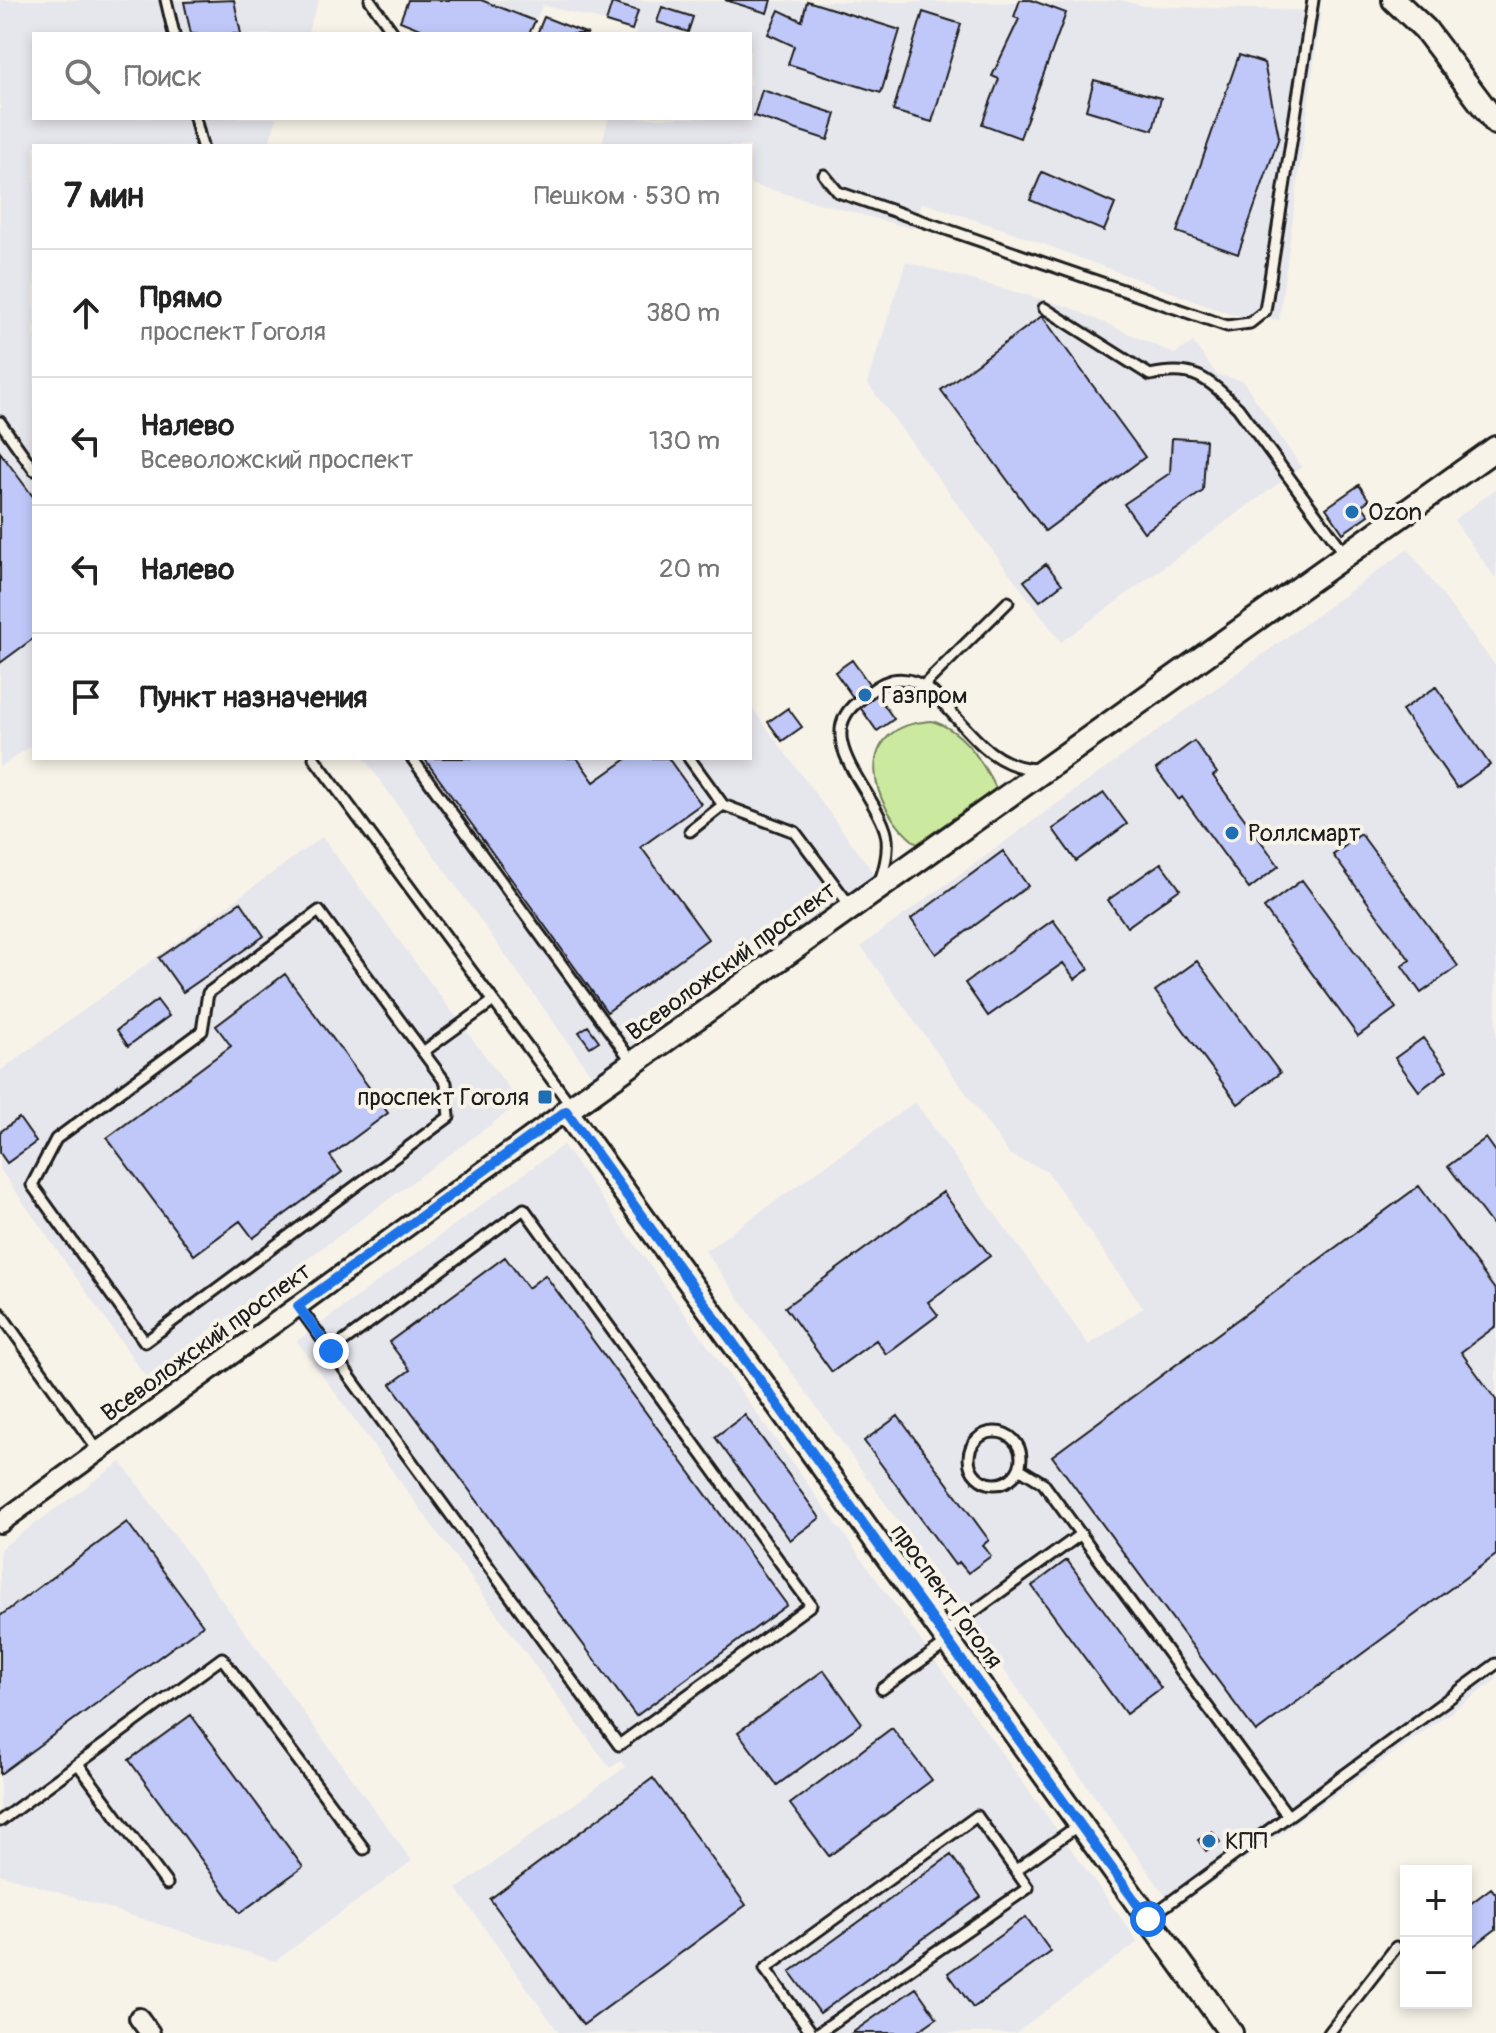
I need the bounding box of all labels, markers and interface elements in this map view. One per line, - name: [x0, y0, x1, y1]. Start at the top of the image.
- search box: [32, 32, 752, 120]
- icon: search: [60, 54, 104, 98]
- text: Поиск: [124, 58, 202, 95]
- text: 7 мин: [64, 175, 144, 218]
- text: Пешком · 530 m: [534, 180, 720, 212]
- text: Прямо: [140, 279, 222, 316]
- icon: ahead: [64, 291, 108, 335]
- text: 380 m: [646, 297, 720, 329]
- text: проспект Гоголя: [140, 316, 326, 348]
- text: Налево: [140, 407, 234, 444]
- icon: left: [64, 419, 108, 463]
- text: 130 m: [649, 425, 720, 457]
- text: Всеволожский проспект: [140, 444, 413, 476]
- place label: Ozon: [1368, 498, 1422, 527]
- marker: Ozon: [1343, 503, 1361, 521]
- icon: left: [64, 547, 108, 591]
- text: Налево: [140, 551, 234, 588]
- text: 20 m: [659, 553, 720, 585]
- icon: arrive: [64, 675, 108, 719]
- text: Пункт назначения: [140, 679, 367, 716]
- place label: Газпром: [881, 681, 967, 710]
- marker: Газпром: [856, 686, 874, 704]
- place label: Роллсмарт: [1248, 819, 1361, 848]
- marker: Роллсмарт: [1223, 824, 1241, 842]
- street label: Всеволожский проспект: [621, 876, 842, 1047]
- place label: проспект Гоголя: [357, 1083, 529, 1112]
- marker: проспект Гоголя: [536, 1088, 554, 1106]
- street label: Всеволожский проспект: [96, 1257, 317, 1428]
- route end: [313, 1333, 349, 1369]
- street label: проспект Гоголя: [884, 1518, 1009, 1674]
- place label: КПП: [1225, 1827, 1268, 1856]
- marker: КПП: [1200, 1832, 1218, 1850]
- map controls: [1400, 1865, 1472, 2009]
- button: +: [1400, 1865, 1472, 1937]
- route start: [1130, 1901, 1166, 1937]
- button: −: [1400, 1937, 1472, 2009]

